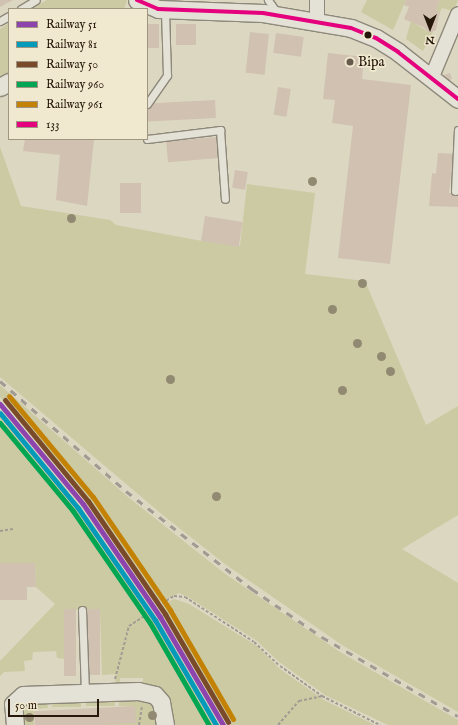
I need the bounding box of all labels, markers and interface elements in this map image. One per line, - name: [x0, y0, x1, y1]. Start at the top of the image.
- legend: [8, 8, 148, 140]
- north arrow: [410, 8, 450, 48]
- text: Railway 51: [46, 17, 97, 32]
- unlabelled marker: [363, 30, 373, 40]
- text: N: [425, 33, 435, 47]
- text: Railway 81: [46, 37, 97, 52]
- place label: Bipa: [358, 54, 385, 70]
- text: Railway 50: [46, 57, 98, 72]
- marker: Bipa: [345, 57, 355, 67]
- text: Railway 960: [46, 77, 104, 92]
- text: Railway 961: [46, 97, 103, 112]
- text: 133: [46, 117, 59, 132]
- scale bar: [10, 691, 101, 717]
- text: 50 m: [15, 698, 37, 713]

